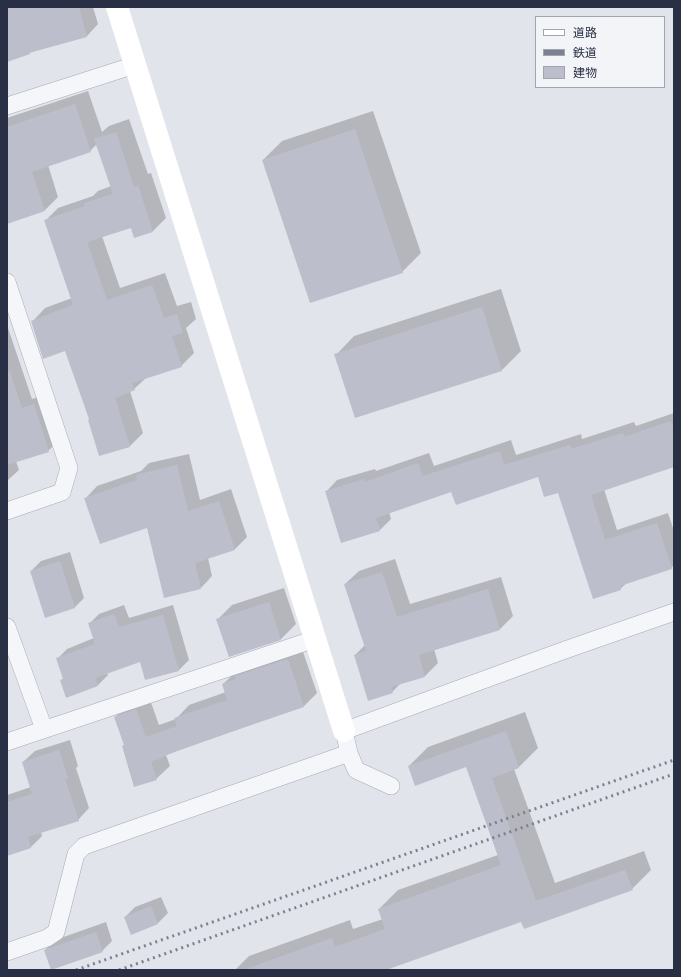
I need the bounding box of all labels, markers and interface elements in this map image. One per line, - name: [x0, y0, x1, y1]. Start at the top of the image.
- legend: [535, 16, 665, 88]
- text: 道路: [573, 24, 597, 42]
- text: 鉄道: [573, 44, 597, 62]
- text: 建物: [573, 64, 597, 82]

